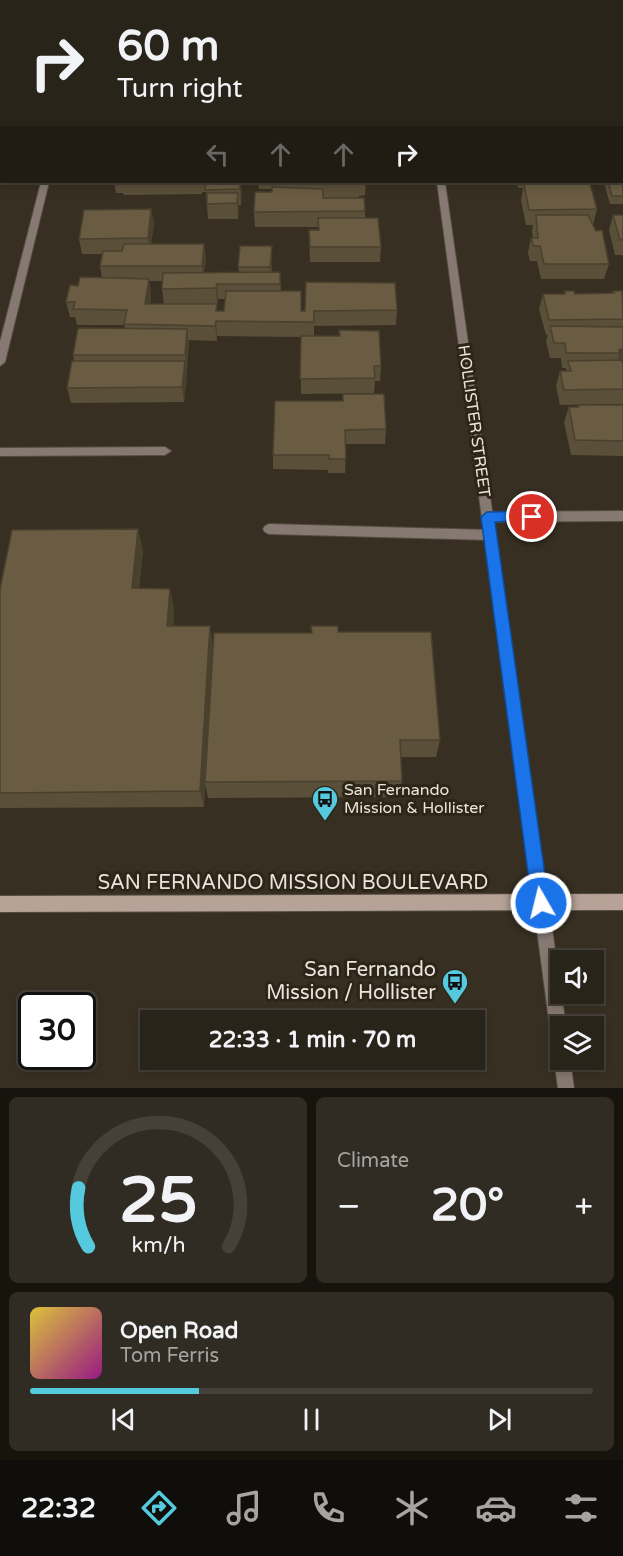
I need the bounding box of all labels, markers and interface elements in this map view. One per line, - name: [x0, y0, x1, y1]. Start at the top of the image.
- text: 60 m: [117, 21, 219, 72]
- icon: right: [18, 24, 96, 102]
- text: Turn right: [117, 72, 243, 105]
- icon: left: [201, 138, 234, 171]
- icon: ahead: [264, 138, 297, 171]
- icon: ahead: [327, 138, 360, 171]
- icon: right: [390, 138, 423, 171]
- street label: HOLLISTER STREET: [453, 344, 495, 499]
- pin: [506, 491, 557, 542]
- icon: arrive: [515, 500, 548, 533]
- place label: San Fernando Mission & Hollister: [344, 780, 485, 818]
- bus stop icon: San Fernando Mission & Hollister: [310, 784, 340, 822]
- street label: SAN FERNANDO MISSION BOULEVARD: [98, 871, 488, 895]
- position arrow: [509, 871, 573, 935]
- map controls: [550, 950, 604, 1070]
- button: sound: [550, 950, 604, 1004]
- place label: San Fernando Mission / Hollister: [266, 958, 436, 1005]
- bus stop icon: San Fernando Mission / Hollister: [440, 967, 470, 1005]
- speed limit sign: 30: [18, 992, 96, 1070]
- button: layers: [550, 1016, 604, 1070]
- text: 22:33 · 1 min · 70 m: [209, 1027, 416, 1053]
- text: Climate: [337, 1149, 409, 1173]
- text: 25: [119, 1164, 197, 1239]
- text: 20°: [431, 1179, 504, 1233]
- text: −: [337, 1187, 361, 1226]
- text: +: [574, 1187, 593, 1226]
- text: km/h: [131, 1232, 185, 1258]
- text: Open Road: [120, 1318, 238, 1344]
- text: Tom Ferris: [120, 1344, 219, 1368]
- icon: previous: [107, 1403, 140, 1436]
- icon: pause: [295, 1403, 328, 1436]
- icon: next: [483, 1403, 516, 1436]
- icon: directions: [138, 1487, 180, 1529]
- icon: music: [223, 1487, 265, 1529]
- icon: phone: [307, 1487, 349, 1529]
- icon: climate: [391, 1487, 433, 1529]
- icon: car: [475, 1487, 517, 1529]
- icon: filters: [560, 1487, 602, 1529]
- text: 22:32: [21, 1492, 96, 1525]

